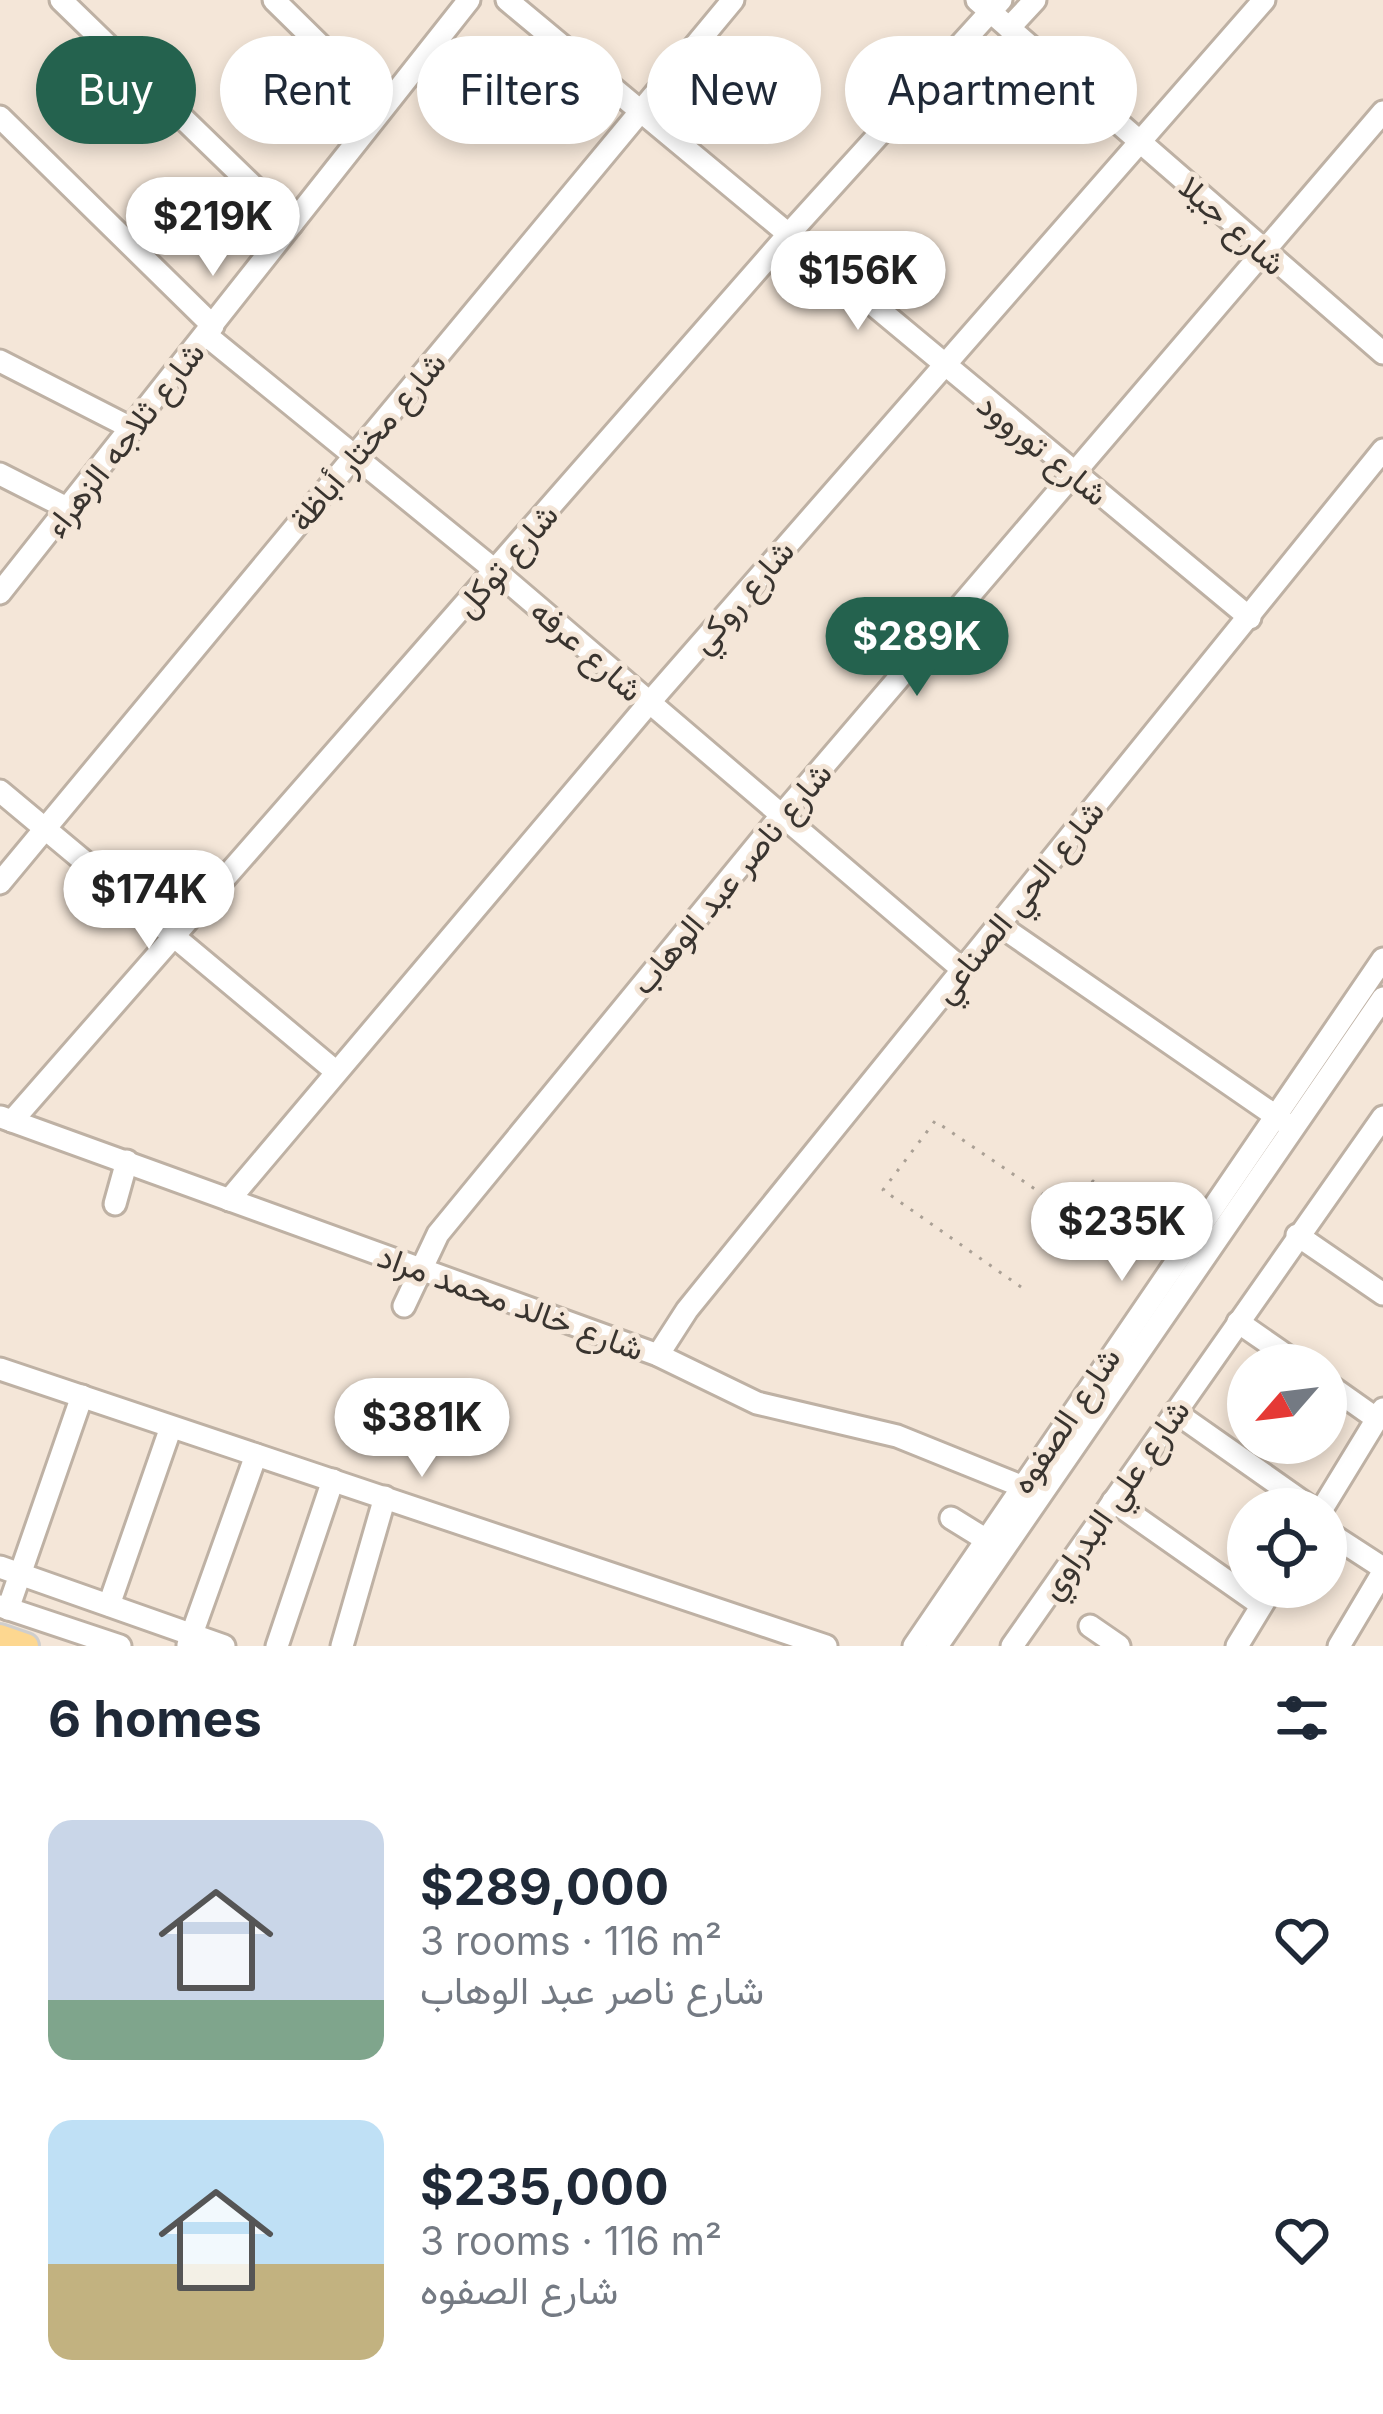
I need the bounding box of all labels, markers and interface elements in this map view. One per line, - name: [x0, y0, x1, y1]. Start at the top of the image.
- chip: Buy: [36, 36, 196, 144]
- chip: Rent: [220, 36, 393, 144]
- chip: Filters: [417, 36, 623, 144]
- chip: New: [647, 36, 821, 144]
- chip: Apartment: [845, 36, 1137, 144]
- street label: شارع جيلا: [1169, 167, 1295, 285]
- pin: $219K: [129, 177, 297, 279]
- text: $219K: [153, 192, 273, 239]
- pin: $156K: [774, 231, 942, 333]
- text: $156K: [798, 246, 918, 293]
- street label: شارع ثلاجه الزهراء: [35, 333, 215, 546]
- street label: شارع مختار أباظة: [280, 343, 456, 541]
- street label: شارع توروود: [968, 384, 1116, 516]
- street label: شارع توكل: [446, 495, 568, 627]
- street label: شارع روكي: [682, 531, 807, 665]
- street label: شارع عرفه: [521, 590, 651, 712]
- pin: $289K: [833, 597, 1001, 699]
- text: $289K: [853, 612, 981, 659]
- street label: شارع ناصر عبد الوهاب: [622, 754, 842, 1004]
- street label: شارع الحي الصناعي: [924, 791, 1118, 1015]
- pin: $174K: [65, 850, 233, 952]
- text: $174K: [90, 865, 208, 912]
- pin: $235K: [1038, 1182, 1206, 1284]
- text: $235K: [1058, 1197, 1186, 1244]
- street label: شارع خالد محمد مراد: [372, 1235, 649, 1372]
- street label: شارع الصفوه: [1002, 1339, 1131, 1502]
- north arrow: [1227, 1344, 1347, 1464]
- map controls: [1227, 1344, 1347, 1608]
- pin: $381K: [338, 1378, 506, 1480]
- street label: شارع علي البدراوي: [1030, 1391, 1203, 1611]
- text: $381K: [362, 1393, 482, 1440]
- button: locate: [1227, 1488, 1347, 1608]
- icon: filters: [1269, 1685, 1335, 1751]
- text: 6 homes: [48, 1688, 262, 1749]
- text: $289,000: [420, 1856, 669, 1917]
- icon: home: [144, 1868, 288, 2012]
- icon: heart: [1269, 1907, 1335, 1973]
- text: 3 rooms · 116 m²: [420, 1917, 722, 1964]
- text: شارع ناصر عبد الوهاب: [420, 1966, 764, 2013]
- text: $235,000: [420, 2156, 669, 2217]
- icon: home: [144, 2168, 288, 2312]
- icon: heart: [1269, 2207, 1335, 2273]
- text: 3 rooms · 116 m²: [420, 2217, 722, 2264]
- text: شارع الصفوه: [420, 2266, 618, 2313]

